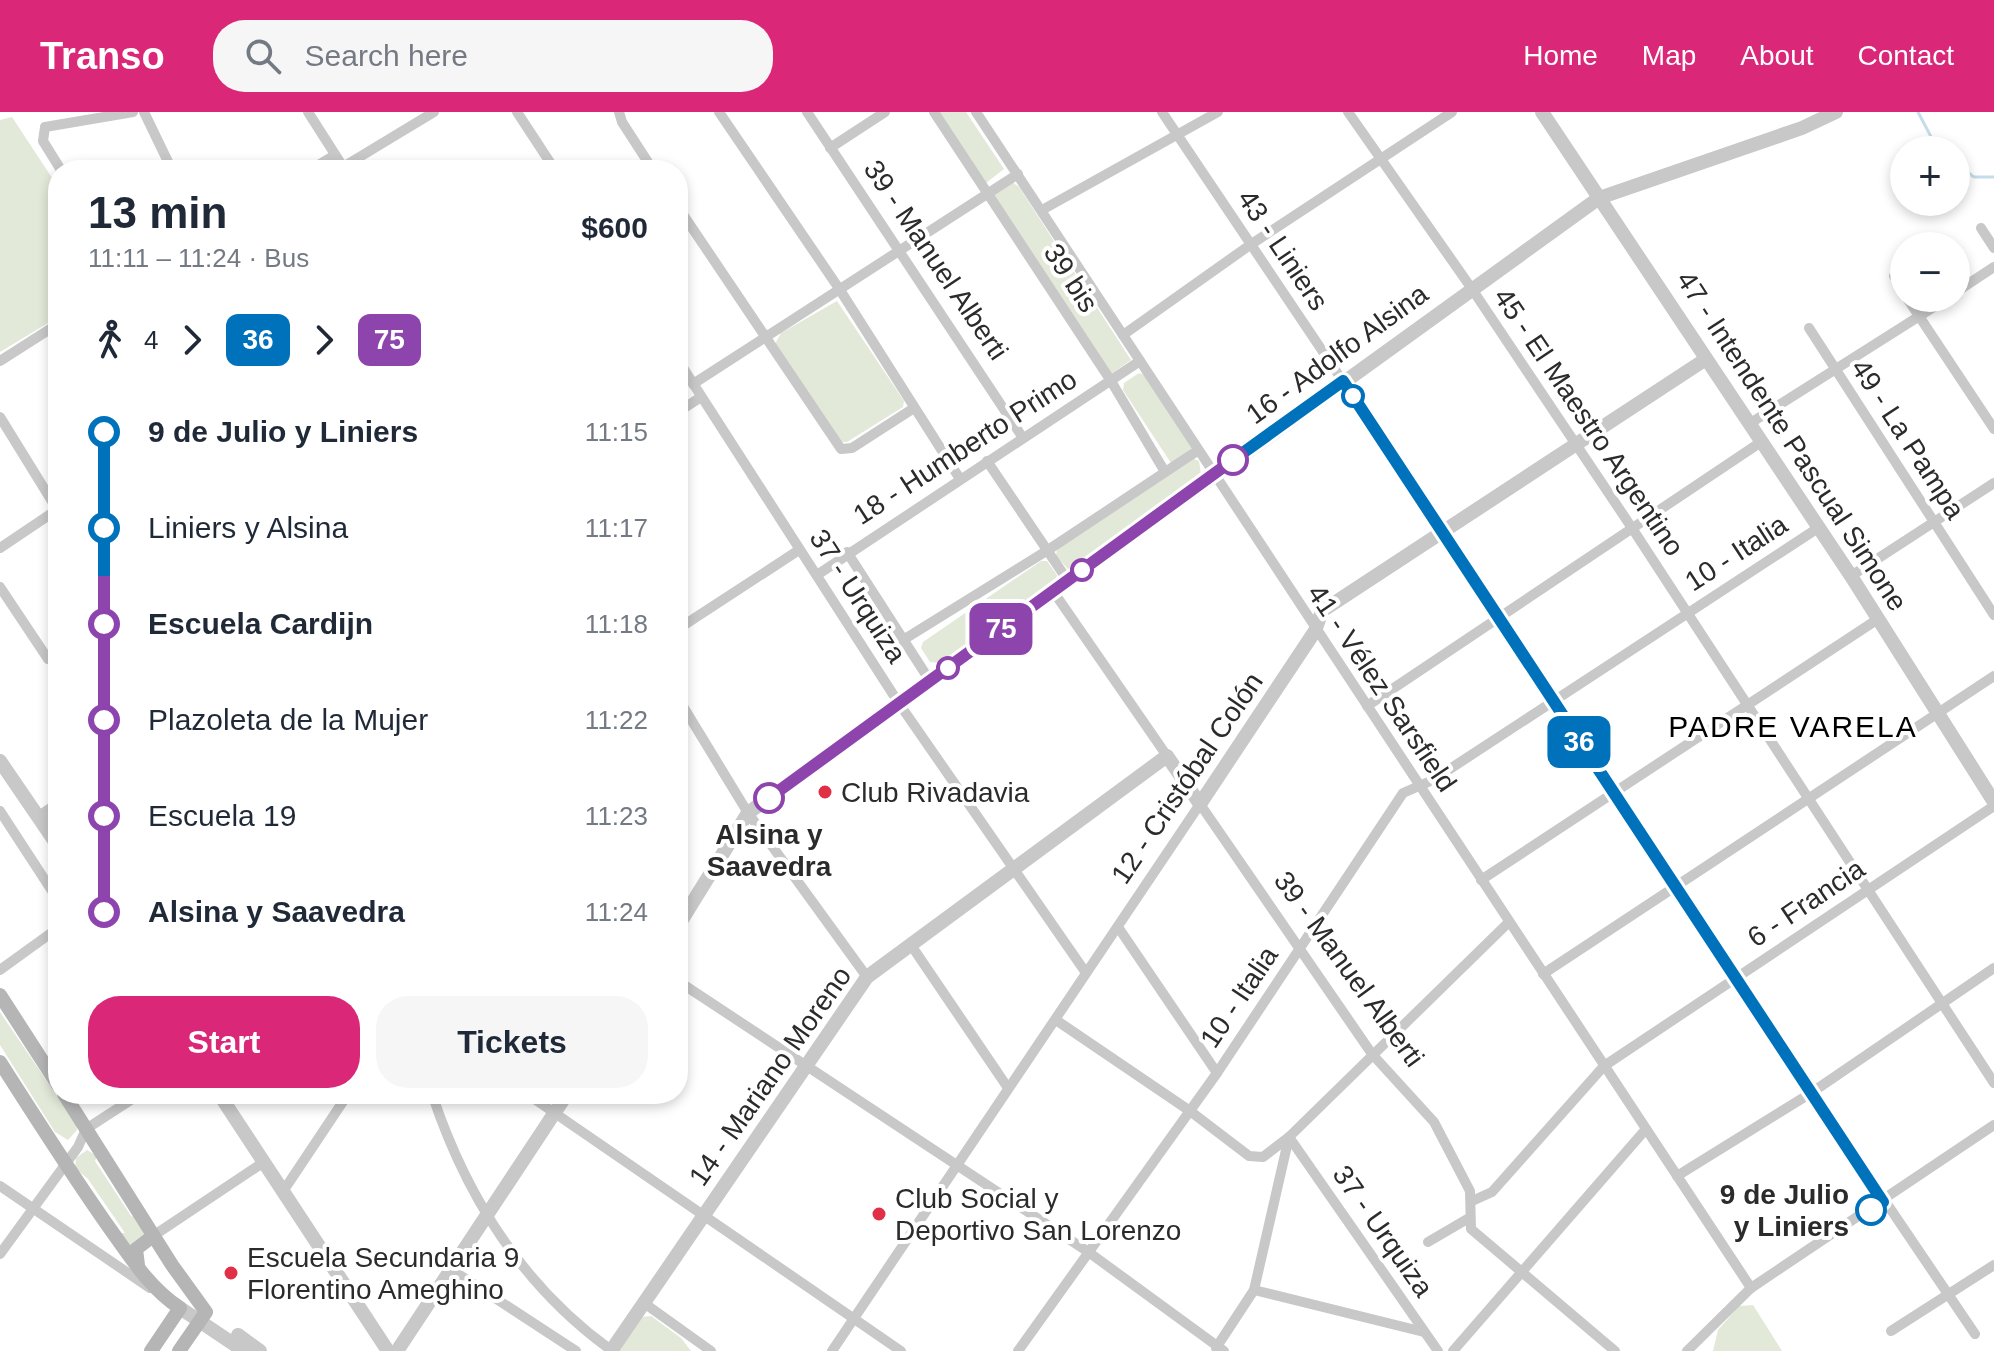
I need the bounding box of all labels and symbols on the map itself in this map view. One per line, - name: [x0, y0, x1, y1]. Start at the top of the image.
- street label: 39 - Manuel Alberti: [858, 155, 1014, 365]
- street label: 43 - Liniers: [1231, 184, 1335, 316]
- street label: 39 bis: [1038, 238, 1104, 318]
- street label: 47 - Intendente Pascual Simone: [1670, 265, 1914, 617]
- street label: 16 - Adolfo Alsina: [1240, 278, 1434, 430]
- street label: 45 - El Maestro Argentino: [1488, 282, 1690, 562]
- street label: 49 - La Pampa: [1845, 354, 1971, 525]
- street label: 18 - Humberto Primo: [848, 363, 1082, 531]
- unlabelled marker: [1342, 385, 1364, 407]
- unlabelled marker: [1218, 445, 1248, 475]
- street label: 10 - Italia: [1679, 508, 1793, 597]
- street label: 37 - Urquiza: [803, 524, 913, 669]
- unlabelled marker: [1071, 559, 1093, 581]
- street label: 41 - Vélez Sarsfield: [1301, 579, 1463, 797]
- line badge: 75: [965, 603, 1037, 655]
- unlabelled marker: [937, 657, 959, 679]
- street label: 12 - Cristóbal Colón: [1105, 667, 1269, 889]
- district label: PADRE VARELA: [1668, 710, 1918, 743]
- line badge: 36: [1543, 716, 1615, 768]
- place label: Club Rivadavia: [841, 777, 1030, 808]
- marker: Alsina y Saavedra: [754, 783, 784, 813]
- marker: Club Rivadavia: [816, 783, 834, 801]
- place label: Alsina y Saavedra: [707, 819, 832, 882]
- street label: 6 - Francia: [1742, 852, 1870, 953]
- street label: 39 - Manuel Alberti: [1268, 865, 1430, 1073]
- street label: 10 - Italia: [1194, 940, 1284, 1053]
- street label: 14 - Mariano Moreno: [683, 961, 857, 1191]
- street label: 37 - Urquiza: [1327, 1160, 1440, 1303]
- place label: 9 de Julio y Liniers: [1720, 1179, 1849, 1242]
- place label: Club Social y Deportivo San Lorenzo: [895, 1183, 1181, 1246]
- marker: 9 de Julio y Liniers: [1856, 1195, 1886, 1225]
- marker: Club Social y Deportivo San Lorenzo: [870, 1205, 888, 1223]
- place label: Escuela Secundaria 9 Florentino Ameghino: [247, 1242, 519, 1305]
- marker: Escuela Secundaria 9 Florentino Ameghino: [222, 1264, 240, 1282]

